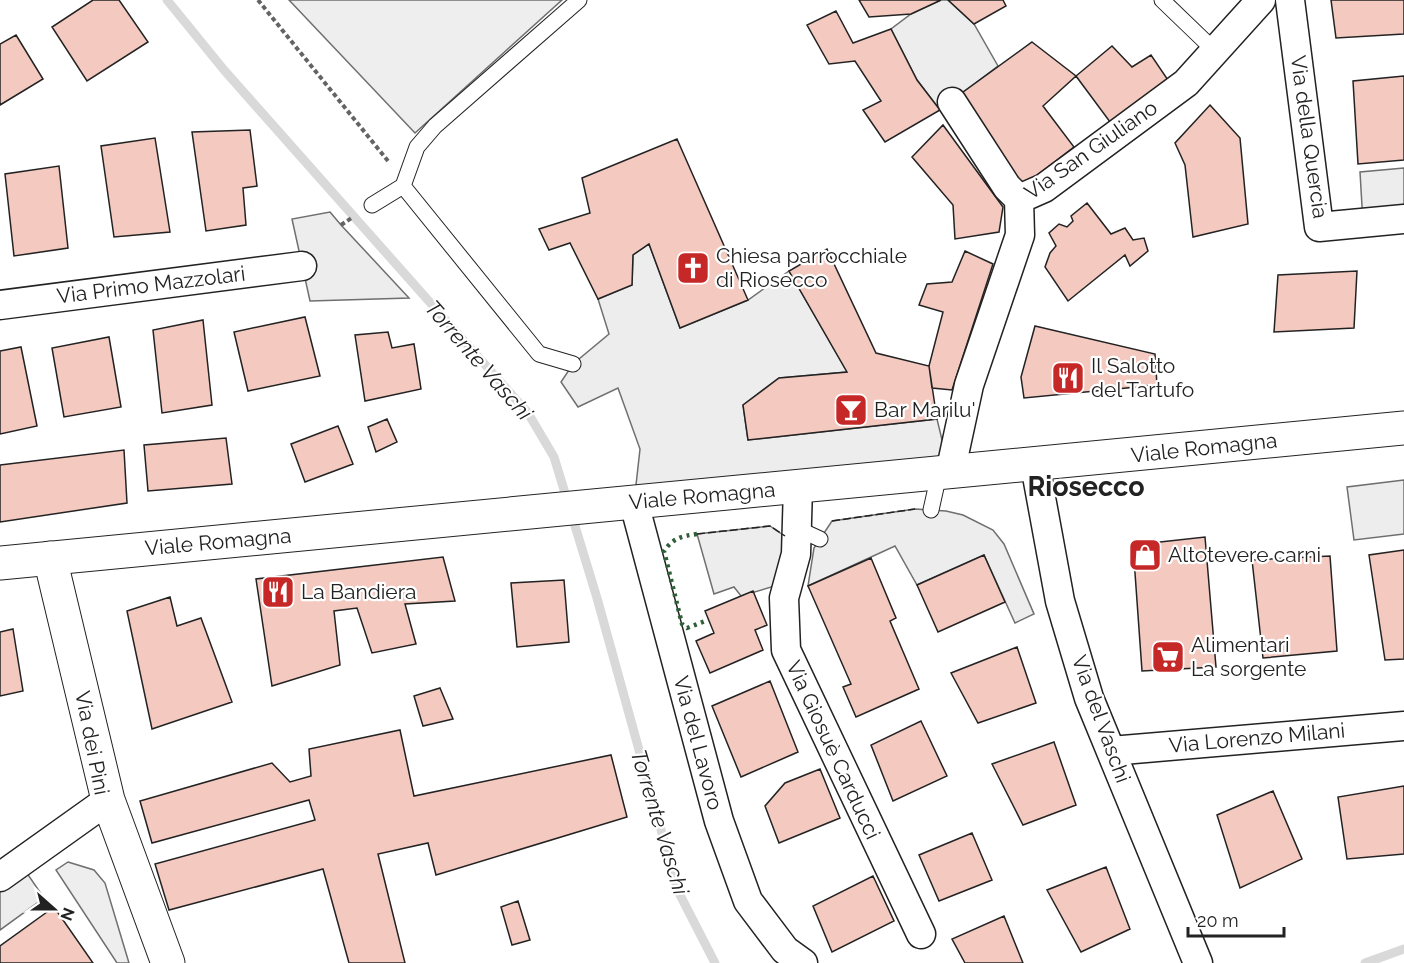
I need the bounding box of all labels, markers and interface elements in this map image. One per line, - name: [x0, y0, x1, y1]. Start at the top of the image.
- street label: Via della Quercia: [1286, 54, 1333, 220]
- street label: Via San Giuliano: [1020, 95, 1162, 205]
- place label: Chiesa parrocchiale di Riosecco: [716, 243, 907, 292]
- church icon: Chiesa parrocchiale di Riosecco: [675, 250, 711, 286]
- street label: Via Primo Mazzolari: [55, 261, 247, 308]
- water label: Torrente Vaschi: [420, 295, 539, 426]
- place label: Il Salotto del Tartufo: [1091, 353, 1194, 402]
- restaurant icon: Il Salotto del Tartufo: [1050, 360, 1086, 396]
- bar icon: Bar Marilu': [833, 392, 869, 428]
- place label: Bar Marilu': [874, 397, 976, 422]
- street label: Viale Romagna: [1130, 427, 1278, 468]
- district label: Riosecco: [1027, 471, 1145, 502]
- street label: Viale Romagna: [628, 477, 776, 514]
- street label: Viale Romagna: [144, 523, 292, 560]
- shop icon: Altotevere carni: [1127, 537, 1163, 573]
- place label: Altotevere carni: [1168, 542, 1321, 567]
- restaurant icon: La Bandiera: [260, 574, 296, 610]
- place label: La Bandiera: [301, 579, 416, 604]
- place label: Alimentari La sorgente: [1191, 632, 1306, 681]
- supermarket icon: Alimentari La sorgente: [1150, 639, 1186, 675]
- street label: Via del Vaschi: [1067, 652, 1136, 786]
- street label: Via Giosuè Carducci: [781, 657, 886, 843]
- street label: Via del Lavoro: [669, 673, 728, 813]
- street label: Via dei Pini: [70, 689, 115, 797]
- street label: Via Lorenzo Milani: [1168, 717, 1346, 758]
- water label: Torrente Vaschi: [626, 746, 695, 899]
- north arrow: [24, 879, 84, 939]
- scale bar: [1188, 900, 1284, 938]
- text: N: [56, 905, 79, 923]
- text: 20 m: [1197, 910, 1239, 931]

